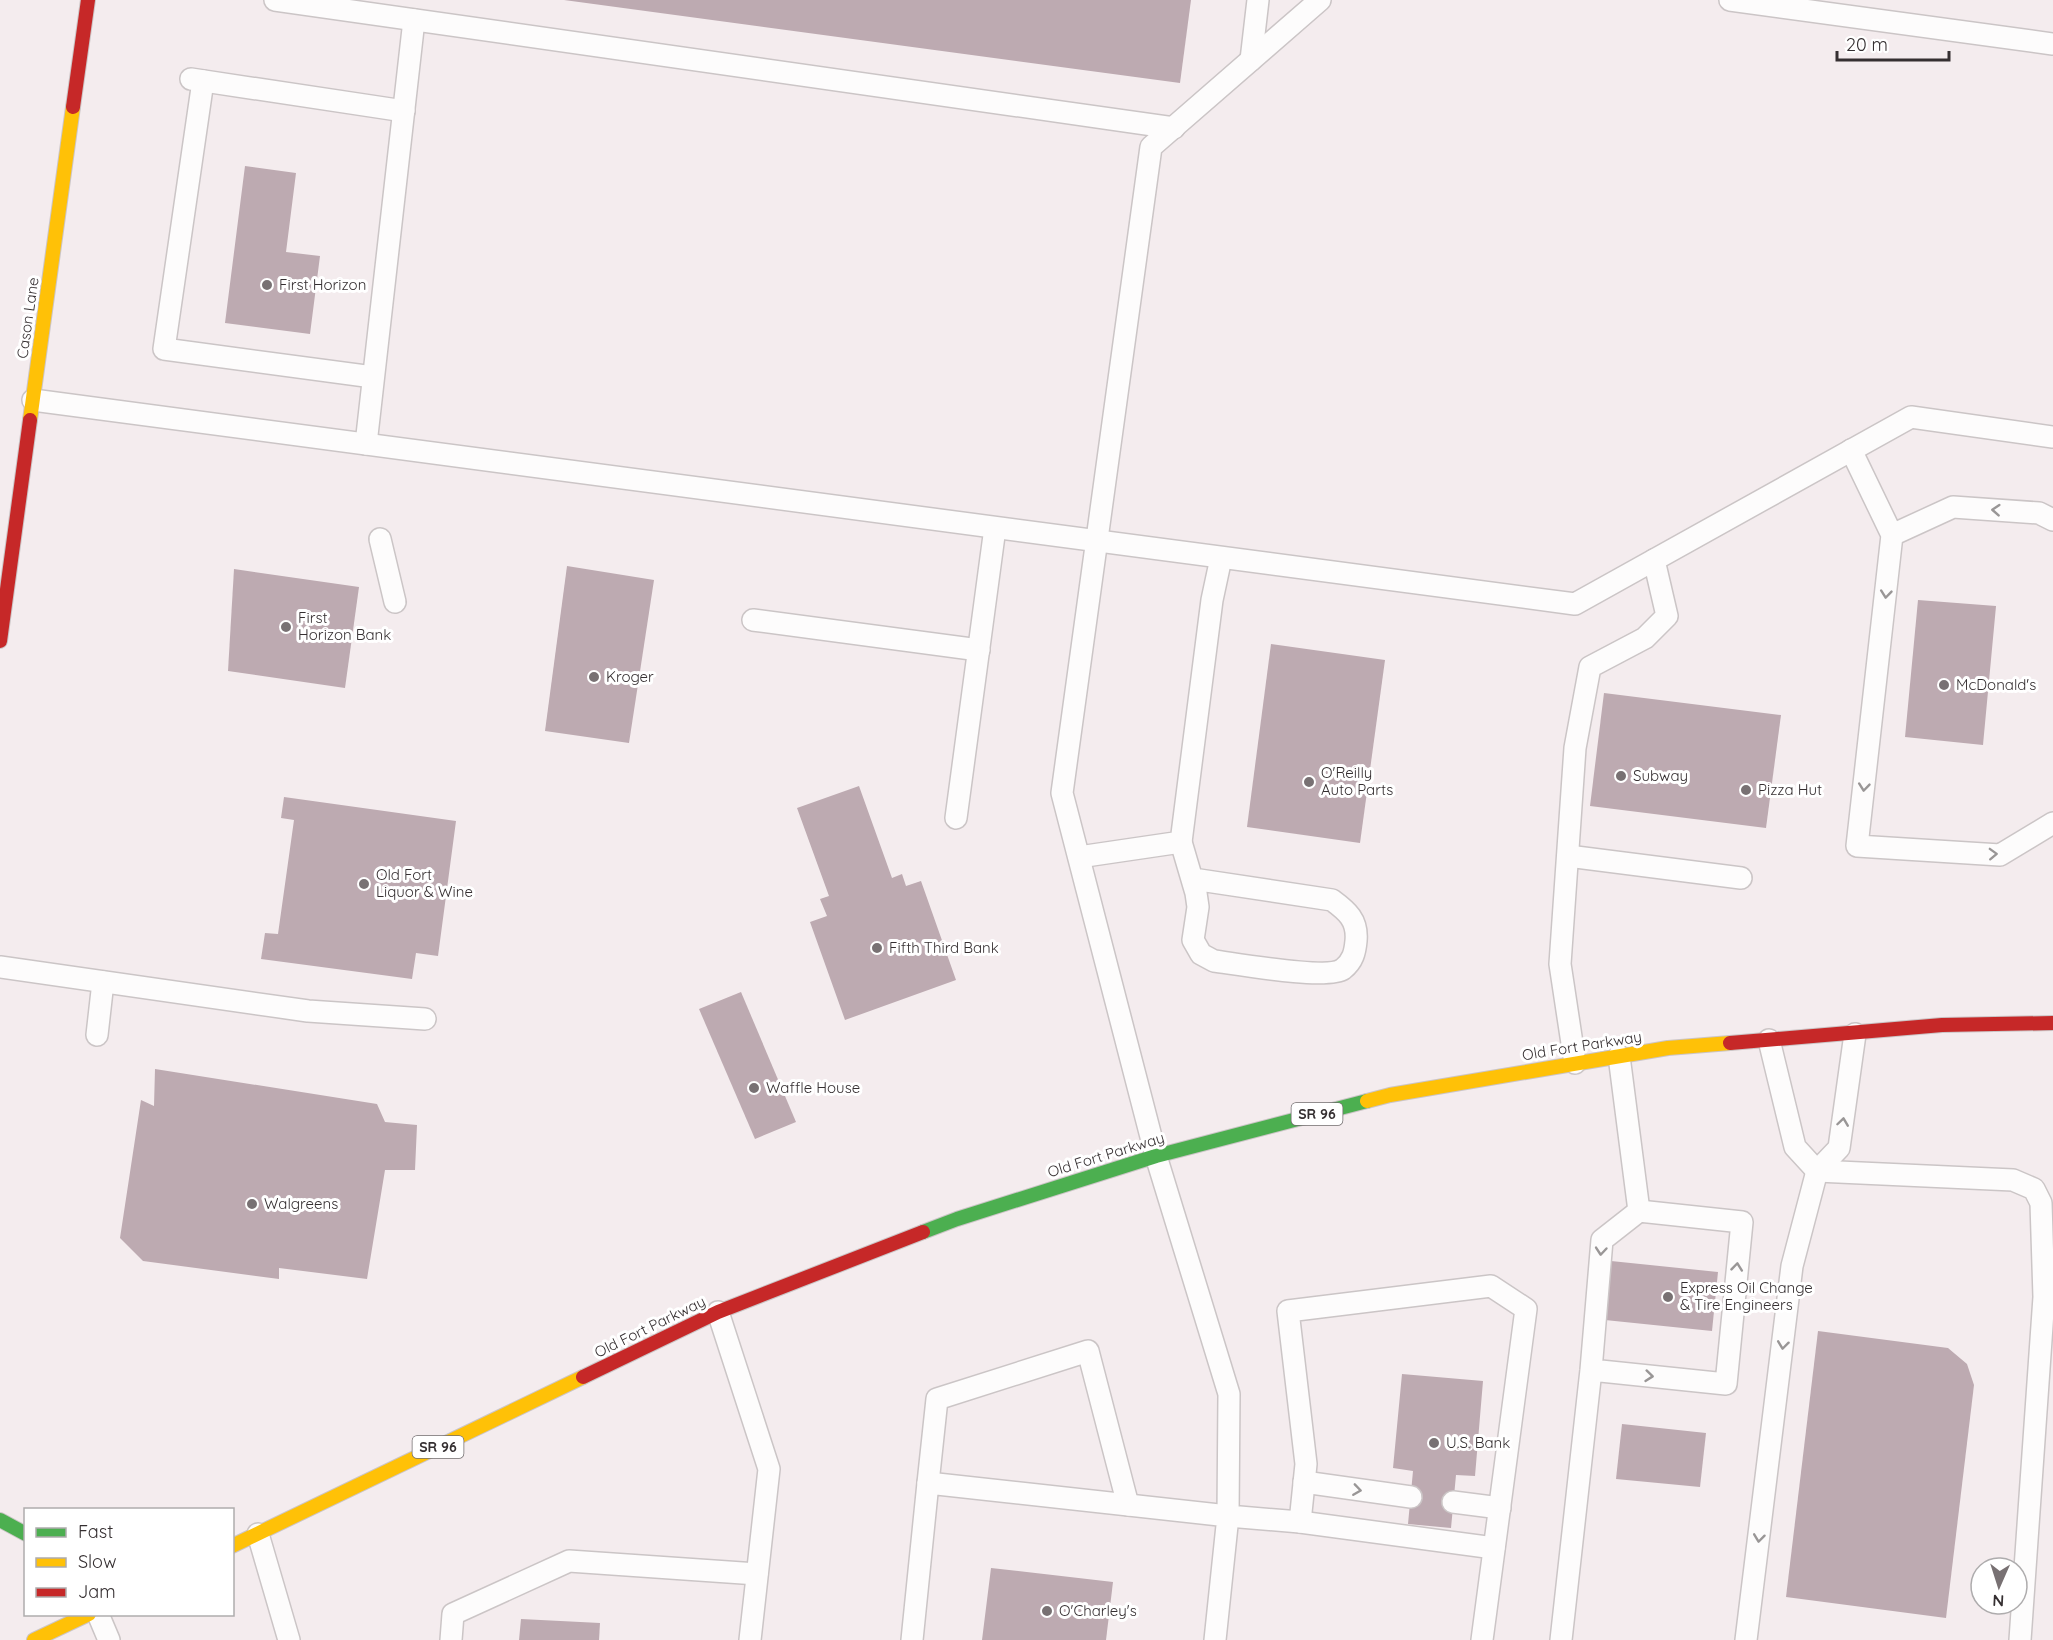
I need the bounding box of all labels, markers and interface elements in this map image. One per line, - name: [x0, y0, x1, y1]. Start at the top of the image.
- scale bar: [1837, 24, 1950, 62]
- text: 20 m: [1846, 33, 1888, 56]
- place label: First Horizon: [279, 275, 366, 294]
- street label: Cason Lane: [12, 276, 43, 360]
- marker: First Horizon: [260, 278, 274, 292]
- one-way arrow: [1992, 504, 2001, 517]
- one-way arrow: [1880, 589, 1892, 598]
- place label: First Horizon Bank: [298, 608, 391, 644]
- marker: First Horizon Bank: [279, 620, 293, 634]
- place label: Kroger: [606, 667, 654, 686]
- marker: Kroger: [587, 670, 601, 684]
- place label: McDonald's: [1956, 675, 2036, 694]
- marker: McDonald's: [1937, 678, 1951, 692]
- place label: O'Reilly Auto Parts: [1321, 763, 1393, 799]
- place label: Subway: [1633, 766, 1688, 785]
- marker: Subway: [1614, 769, 1628, 783]
- marker: O'Reilly Auto Parts: [1302, 775, 1316, 789]
- place label: Pizza Hut: [1758, 780, 1822, 799]
- marker: Pizza Hut: [1739, 783, 1753, 797]
- one-way arrow: [1858, 783, 1871, 792]
- one-way arrow: [1988, 847, 1997, 860]
- place label: Old Fort Liquor & Wine: [376, 865, 473, 901]
- marker: Old Fort Liquor & Wine: [357, 877, 371, 891]
- place label: Fifth Third Bank: [889, 938, 999, 957]
- marker: Fifth Third Bank: [870, 941, 884, 955]
- street label: Old Fort Parkway: [1521, 1027, 1643, 1064]
- place label: Waffle House: [766, 1078, 860, 1097]
- marker: Waffle House: [747, 1081, 761, 1095]
- road number: SR 96: [1292, 1103, 1342, 1125]
- one-way arrow: [1836, 1117, 1849, 1126]
- street label: Old Fort Parkway: [1045, 1128, 1166, 1181]
- place label: Walgreens: [264, 1194, 338, 1213]
- marker: Walgreens: [245, 1197, 259, 1211]
- one-way arrow: [1595, 1247, 1608, 1256]
- one-way arrow: [1730, 1262, 1743, 1271]
- place label: Express Oil Change & Tire Engineers: [1680, 1278, 1813, 1314]
- marker: Express Oil Change & Tire Engineers: [1661, 1290, 1675, 1304]
- street label: Old Fort Parkway: [591, 1291, 708, 1362]
- one-way arrow: [1777, 1340, 1789, 1349]
- one-way arrow: [1644, 1369, 1654, 1382]
- place label: U.S. Bank: [1446, 1433, 1510, 1452]
- road number: SR 96: [412, 1436, 464, 1458]
- marker: U.S. Bank: [1427, 1436, 1441, 1450]
- one-way arrow: [1353, 1483, 1362, 1495]
- legend: [24, 1508, 234, 1616]
- text: Fast: [78, 1520, 113, 1543]
- one-way arrow: [1753, 1534, 1765, 1543]
- text: Slow: [78, 1550, 116, 1573]
- north arrow: [1969, 1556, 2029, 1616]
- text: Jam: [78, 1580, 116, 1603]
- text: N: [1992, 1591, 2005, 1611]
- place label: O'Charley's: [1059, 1601, 1137, 1620]
- marker: O'Charley's: [1040, 1604, 1054, 1618]

